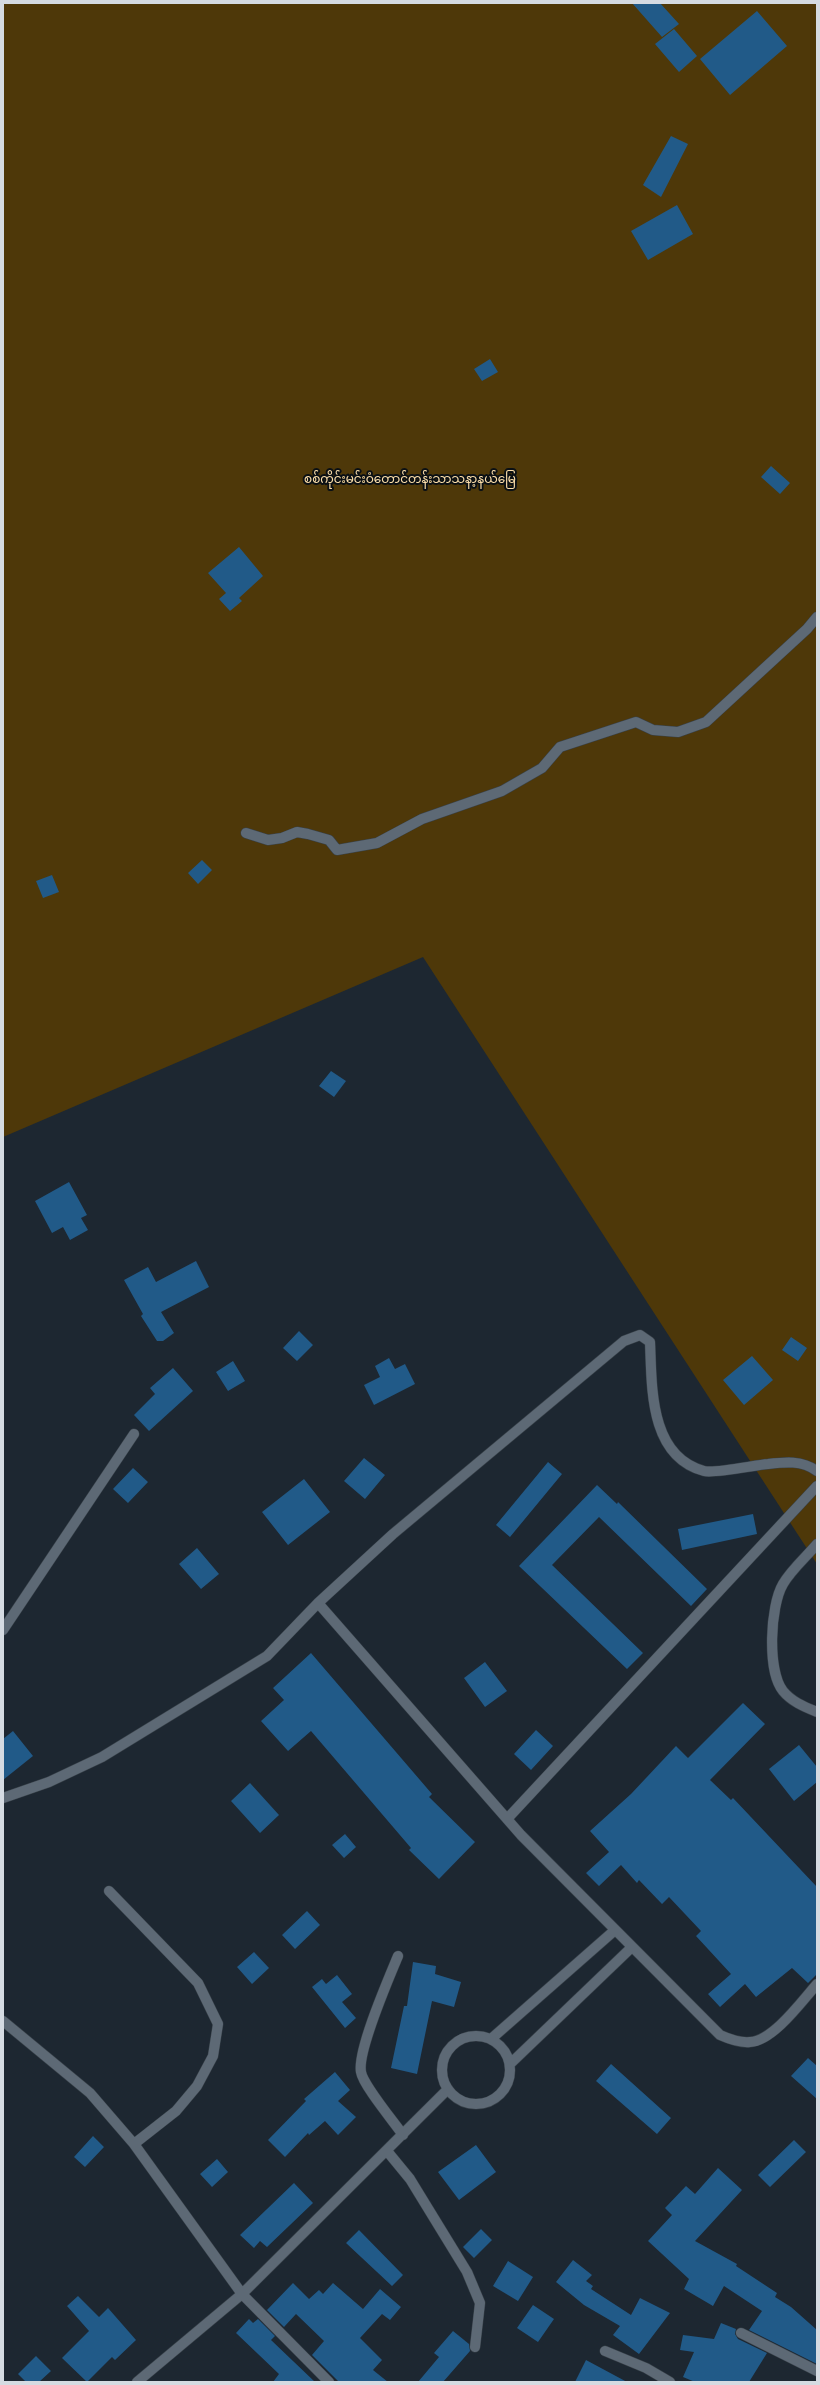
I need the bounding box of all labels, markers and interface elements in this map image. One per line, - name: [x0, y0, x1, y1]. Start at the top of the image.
- park label: စစ်ကိုင်းမင်းဝံတောင်တန်းသာသနာ့နယ်မြေ: [304, 473, 516, 487]

